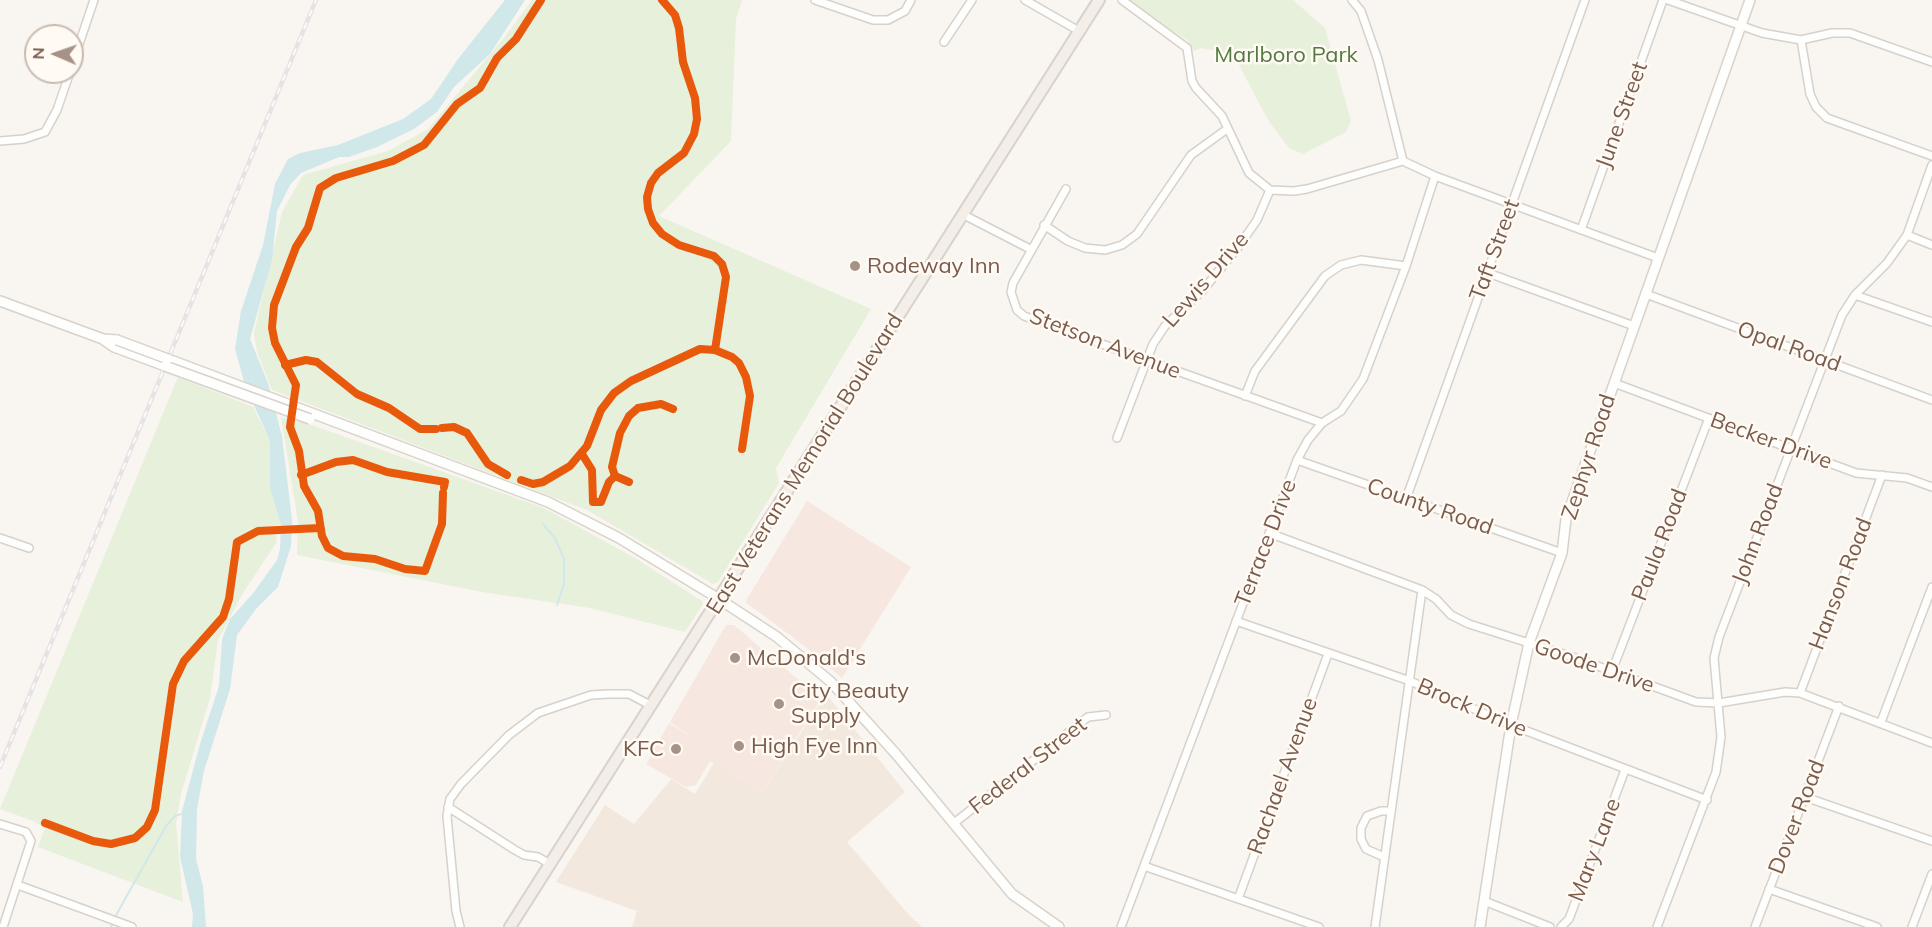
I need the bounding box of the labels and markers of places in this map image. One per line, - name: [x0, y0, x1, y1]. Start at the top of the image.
- place label: Rodeway Inn: [867, 253, 1000, 279]
- marker: Rodeway Inn: [848, 259, 862, 273]
- place label: McDonald's: [747, 645, 866, 671]
- marker: McDonald's: [728, 651, 742, 665]
- place label: City Beauty Supply: [791, 678, 909, 730]
- marker: City Beauty Supply: [772, 697, 786, 711]
- place label: High Fye Inn: [751, 733, 878, 759]
- place label: KFC: [623, 736, 664, 762]
- marker: High Fye Inn: [732, 739, 746, 753]
- marker: KFC: [669, 742, 683, 756]

